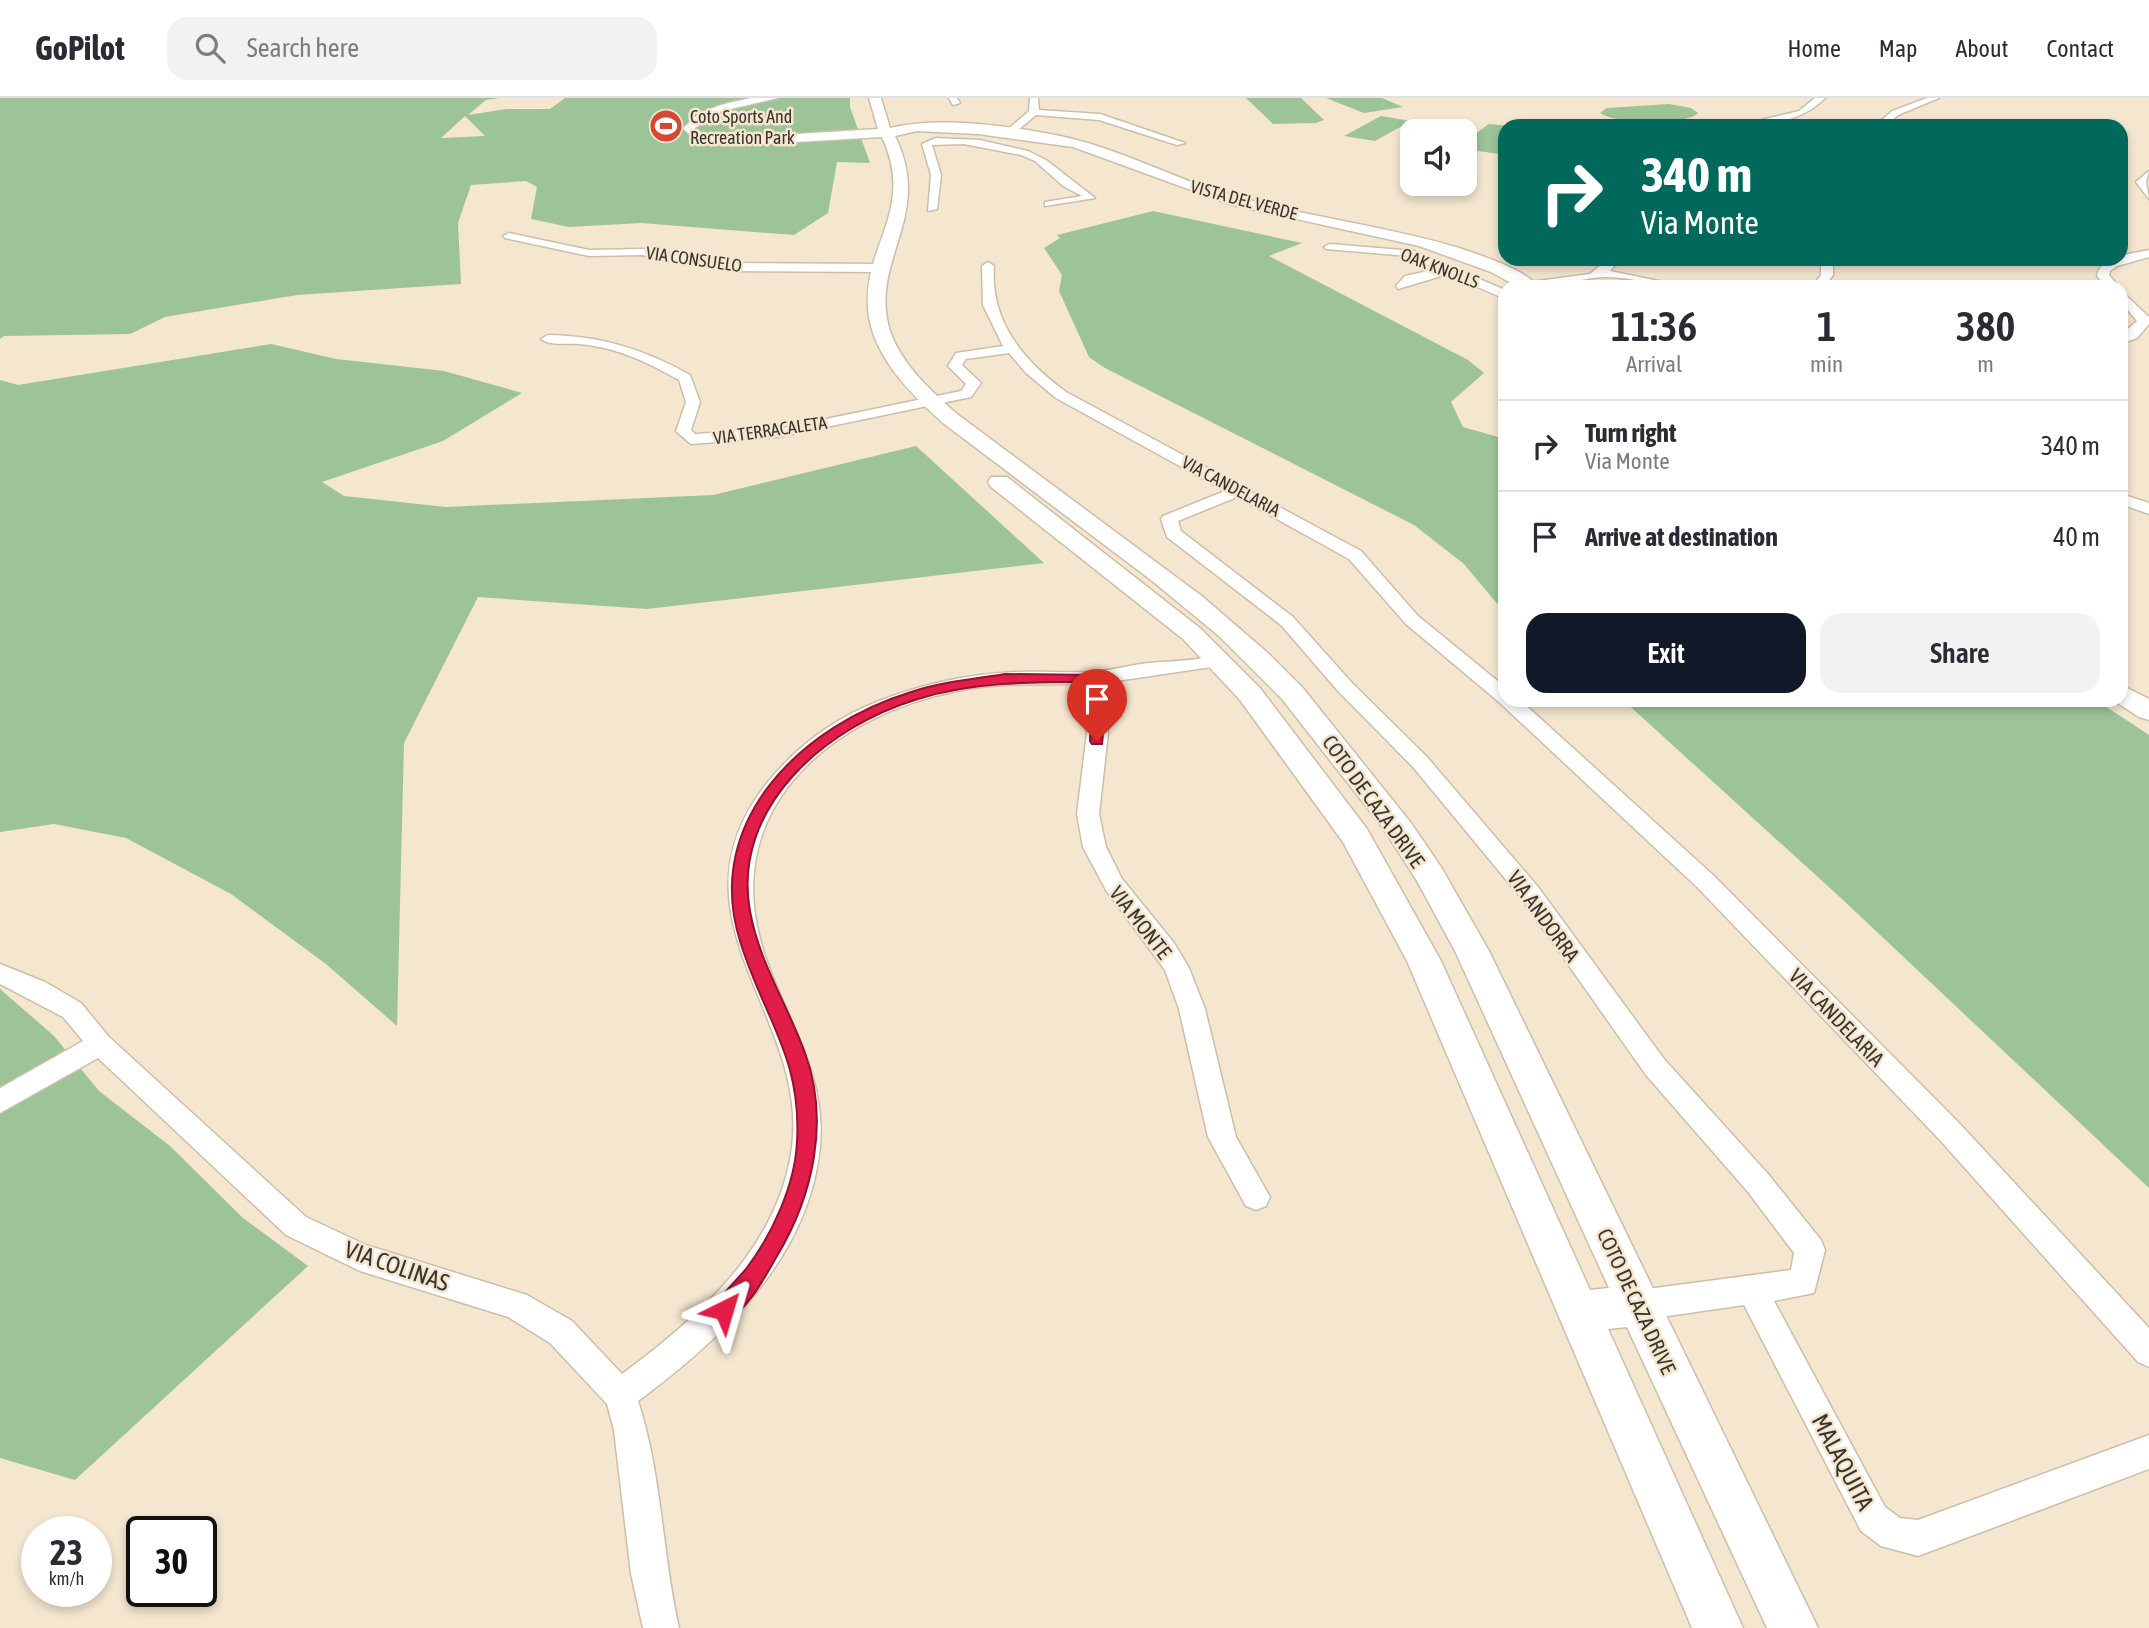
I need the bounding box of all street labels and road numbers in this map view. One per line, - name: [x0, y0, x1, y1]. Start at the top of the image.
- street label: VISTA DEL VERDE: [1188, 176, 1300, 224]
- street label: VIA CONSUELO: [645, 242, 743, 276]
- street label: OAK KNOLLS: [1398, 243, 1482, 293]
- street label: VIA TERRACALETA: [712, 412, 828, 448]
- street label: VIA CANDELARIA: [1178, 451, 1284, 521]
- street label: COTO DE CAZA DRIVE: [1318, 730, 1430, 872]
- street label: VIA ANDORRA: [1503, 866, 1586, 967]
- street label: VIA MONTE: [1105, 881, 1177, 963]
- street label: VIA CANDELARIA: [1785, 963, 1890, 1071]
- street label: COTO DE CAZA DRIVE: [1593, 1225, 1681, 1378]
- street label: VIA COLINAS: [341, 1236, 453, 1296]
- street label: MALAQUITA: [1807, 1410, 1880, 1515]

